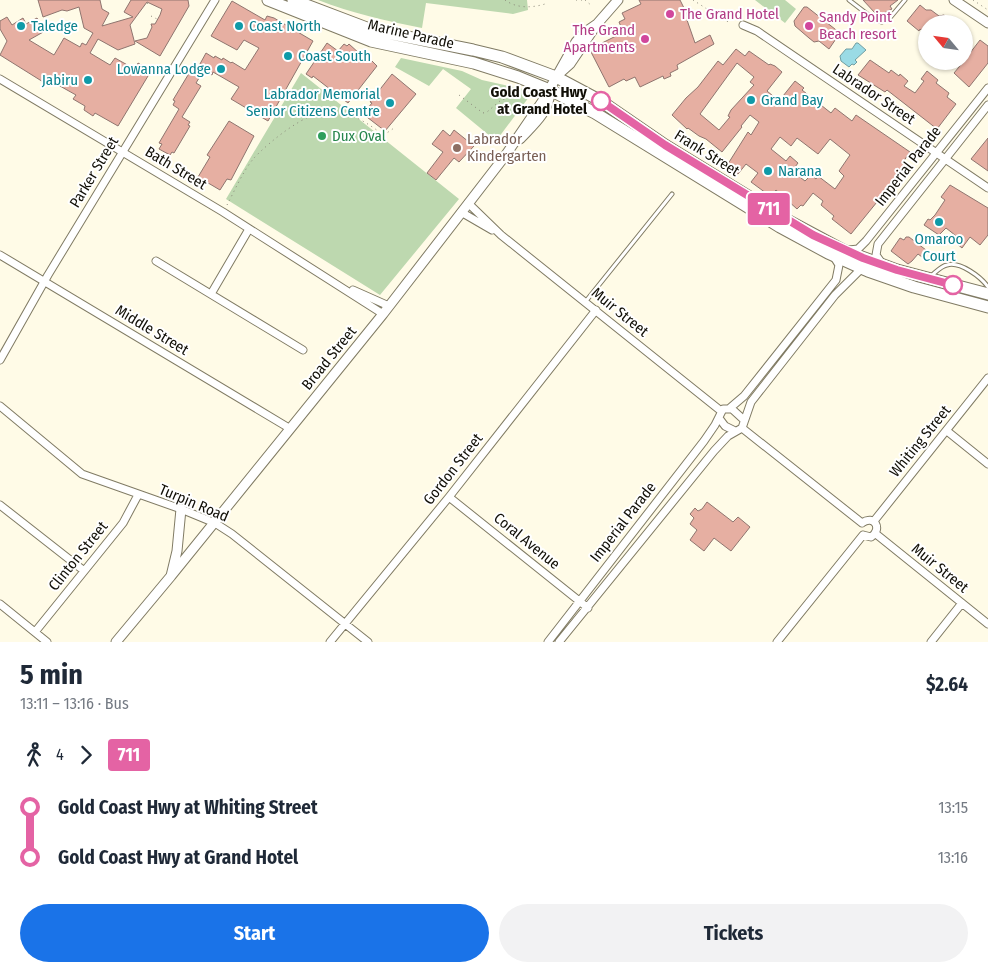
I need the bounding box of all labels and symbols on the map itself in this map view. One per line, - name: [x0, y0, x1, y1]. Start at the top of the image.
- place label: The Grand Hotel: [680, 5, 779, 23]
- marker: The Grand Hotel: [664, 8, 676, 20]
- place label: Sandy Point Beach resort: [819, 8, 896, 43]
- street label: Marine Parade: [366, 15, 456, 53]
- north arrow: [918, 15, 972, 70]
- place label: Taledge: [31, 17, 78, 35]
- place label: Coast North: [249, 17, 321, 35]
- marker: Taledge: [15, 20, 27, 32]
- marker: Coast North: [233, 20, 245, 32]
- marker: Sandy Point Beach resort: [803, 20, 815, 32]
- place label: The Grand Apartments: [564, 21, 635, 56]
- marker: The Grand Apartments: [639, 33, 651, 45]
- place label: Coast South: [298, 47, 371, 65]
- marker: Coast South: [282, 50, 294, 62]
- place label: Lowanna Lodge: [117, 60, 211, 78]
- street label: Labrador Street: [829, 60, 919, 128]
- marker: Lowanna Lodge: [215, 63, 227, 75]
- place label: Jabiru: [42, 71, 78, 89]
- marker: Jabiru: [82, 74, 94, 86]
- place label: Gold Coast Hwy at Grand Hotel: [491, 83, 588, 118]
- place label: Labrador Memorial Senior Citizens Centre: [246, 85, 380, 120]
- marker: Gold Coast Hwy at Grand Hotel: [591, 91, 611, 111]
- place label: Grand Bay: [761, 91, 824, 109]
- marker: Grand Bay: [745, 94, 757, 106]
- marker: Labrador Memorial Senior Citizens Centre: [384, 97, 396, 109]
- street label: Imperial Parade: [871, 122, 945, 210]
- street label: Frank Street: [671, 126, 743, 180]
- place label: Dux Oval: [332, 127, 386, 145]
- marker: Dux Oval: [316, 130, 328, 142]
- place label: Labrador Kindergarten: [467, 130, 546, 165]
- street label: Parker Street: [66, 133, 122, 211]
- marker: Labrador Kindergarten: [451, 142, 463, 154]
- street label: Bath Street: [142, 143, 210, 193]
- place label: Narana: [778, 162, 822, 180]
- marker: Narana: [762, 165, 774, 177]
- line badge: 711: [740, 193, 798, 225]
- marker: Omaroo Court: [933, 216, 945, 228]
- place label: Omaroo Court: [915, 230, 964, 265]
- unlabelled marker: [943, 275, 963, 295]
- street label: Muir Street: [588, 284, 652, 340]
- street label: Middle Street: [112, 301, 192, 359]
- street label: Broad Street: [298, 323, 360, 393]
- street label: Whiting Street: [886, 401, 954, 480]
- street label: Gordon Street: [420, 430, 486, 508]
- street label: Imperial Parade: [586, 478, 660, 566]
- street label: Turpin Road: [157, 480, 231, 526]
- street label: Coral Avenue: [490, 509, 564, 573]
- street label: Clinton Street: [45, 518, 111, 594]
- street label: Muir Street: [908, 540, 972, 596]

